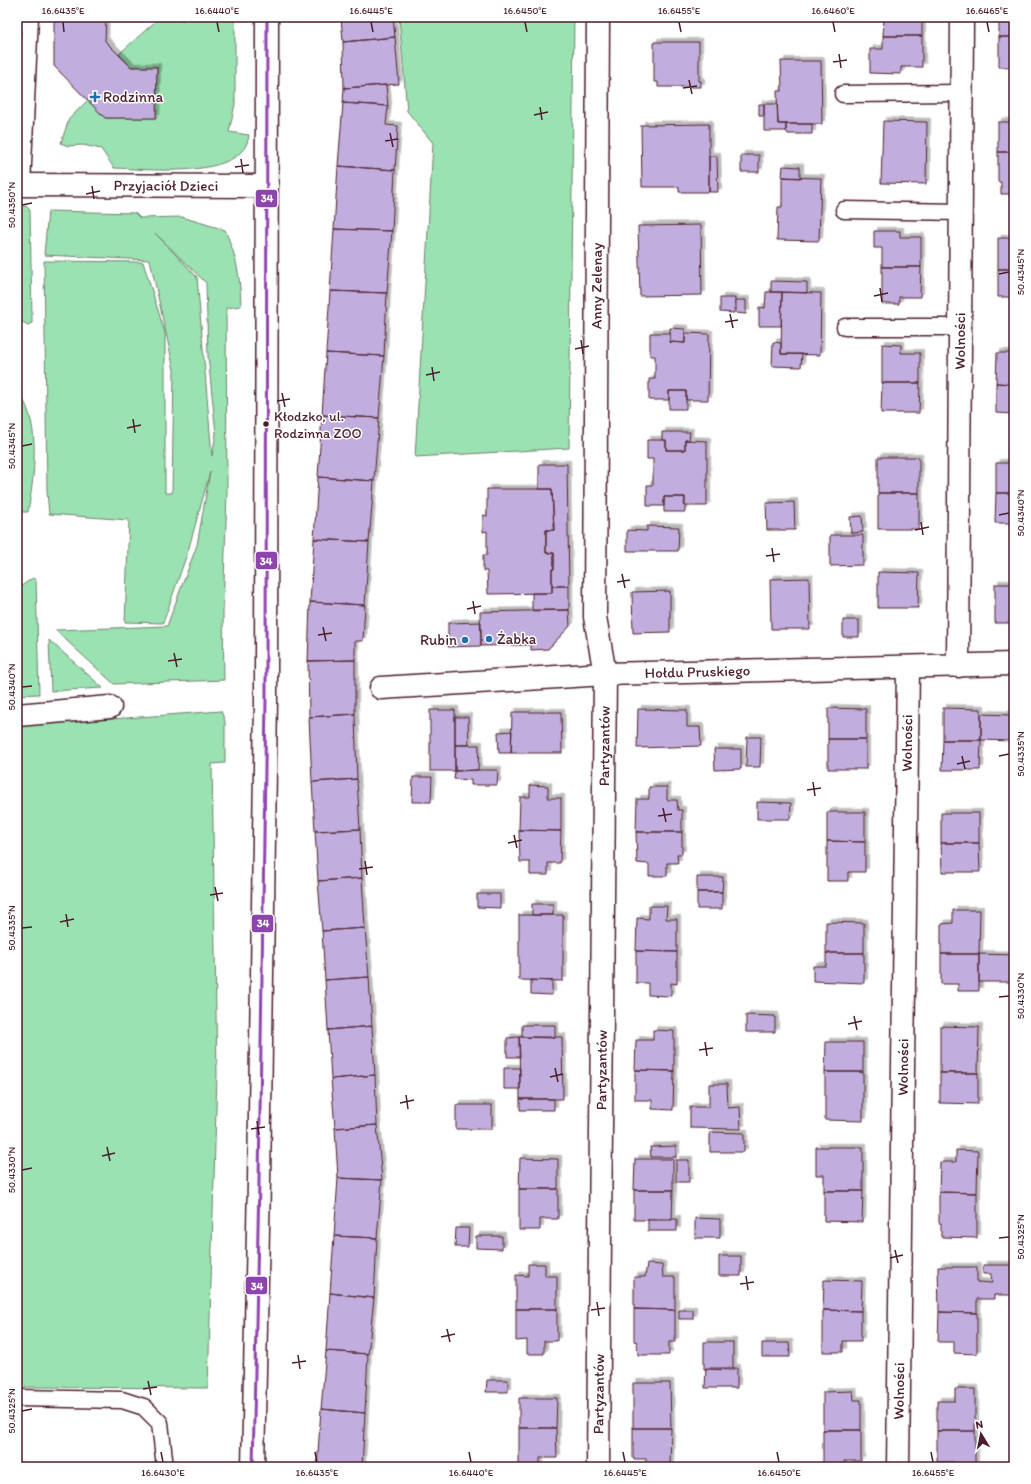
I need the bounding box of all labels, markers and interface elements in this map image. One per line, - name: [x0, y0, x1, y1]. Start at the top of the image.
- text: 16.6435°E: [42, 4, 85, 17]
- text: 16.6440°E: [195, 4, 240, 17]
- text: 16.6445°E: [349, 4, 393, 17]
- text: 16.6450°E: [503, 4, 547, 17]
- text: 16.6455°E: [658, 4, 701, 17]
- text: 16.6460°E: [811, 4, 855, 17]
- text: 16.6465°E: [966, 4, 1009, 17]
- place label: Rodzinna: [103, 88, 164, 106]
- marker: Rodzinna: [90, 92, 100, 102]
- street label: Przyjaciół Dzieci: [114, 176, 218, 195]
- text: 50.4350°N: [5, 182, 18, 228]
- line badge: 34: [255, 189, 278, 208]
- text: 34: [261, 192, 274, 205]
- street label: Anny Zelenay: [587, 243, 606, 329]
- text: 50.4345°N: [1014, 249, 1027, 295]
- street label: Wolności: [951, 312, 969, 370]
- place label: Kłodzko, ul. Rodzinna ZOO: [274, 408, 362, 442]
- marker: Kłodzko, ul. Rodzinna ZOO: [261, 419, 271, 429]
- text: 50.4345°N: [5, 423, 18, 469]
- text: 50.4340°N: [1014, 489, 1027, 537]
- line badge: 34: [255, 551, 278, 570]
- text: 34: [260, 555, 273, 568]
- place label: Żabka: [497, 630, 537, 648]
- place label: Rubin: [420, 631, 457, 649]
- marker: Żabka: [484, 634, 494, 644]
- marker: Rubin: [460, 635, 470, 645]
- street label: Hołdu Pruskiego: [645, 661, 751, 682]
- text: 50.4340°N: [5, 663, 18, 711]
- street label: Partyzantów: [595, 706, 614, 786]
- street label: Wolności: [898, 714, 916, 772]
- text: 50.4335°N: [1014, 731, 1027, 777]
- text: 50.4335°N: [5, 905, 18, 951]
- line badge: 34: [251, 914, 274, 933]
- text: 34: [257, 917, 270, 930]
- text: 50.4330°N: [1014, 972, 1027, 1019]
- street label: Partyzantów: [592, 1030, 611, 1110]
- street label: Wolności: [894, 1038, 912, 1096]
- text: 50.4330°N: [5, 1146, 18, 1193]
- text: 50.4325°N: [1014, 1214, 1027, 1260]
- line badge: 34: [245, 1276, 268, 1295]
- text: 34: [251, 1280, 264, 1293]
- street label: Partyzantów: [589, 1354, 608, 1434]
- street label: Wolności: [890, 1362, 908, 1420]
- text: 50.4325°N: [5, 1388, 18, 1434]
- north arrow: [961, 1414, 1001, 1454]
- text: N: [975, 1418, 984, 1432]
- text: 16.6430°E: [141, 1466, 185, 1479]
- text: 16.6435°E: [296, 1466, 339, 1479]
- text: 16.6440°E: [449, 1466, 494, 1479]
- text: 16.6445°E: [603, 1466, 647, 1479]
- text: 16.6450°E: [757, 1466, 801, 1479]
- text: 16.6455°E: [912, 1466, 955, 1479]

